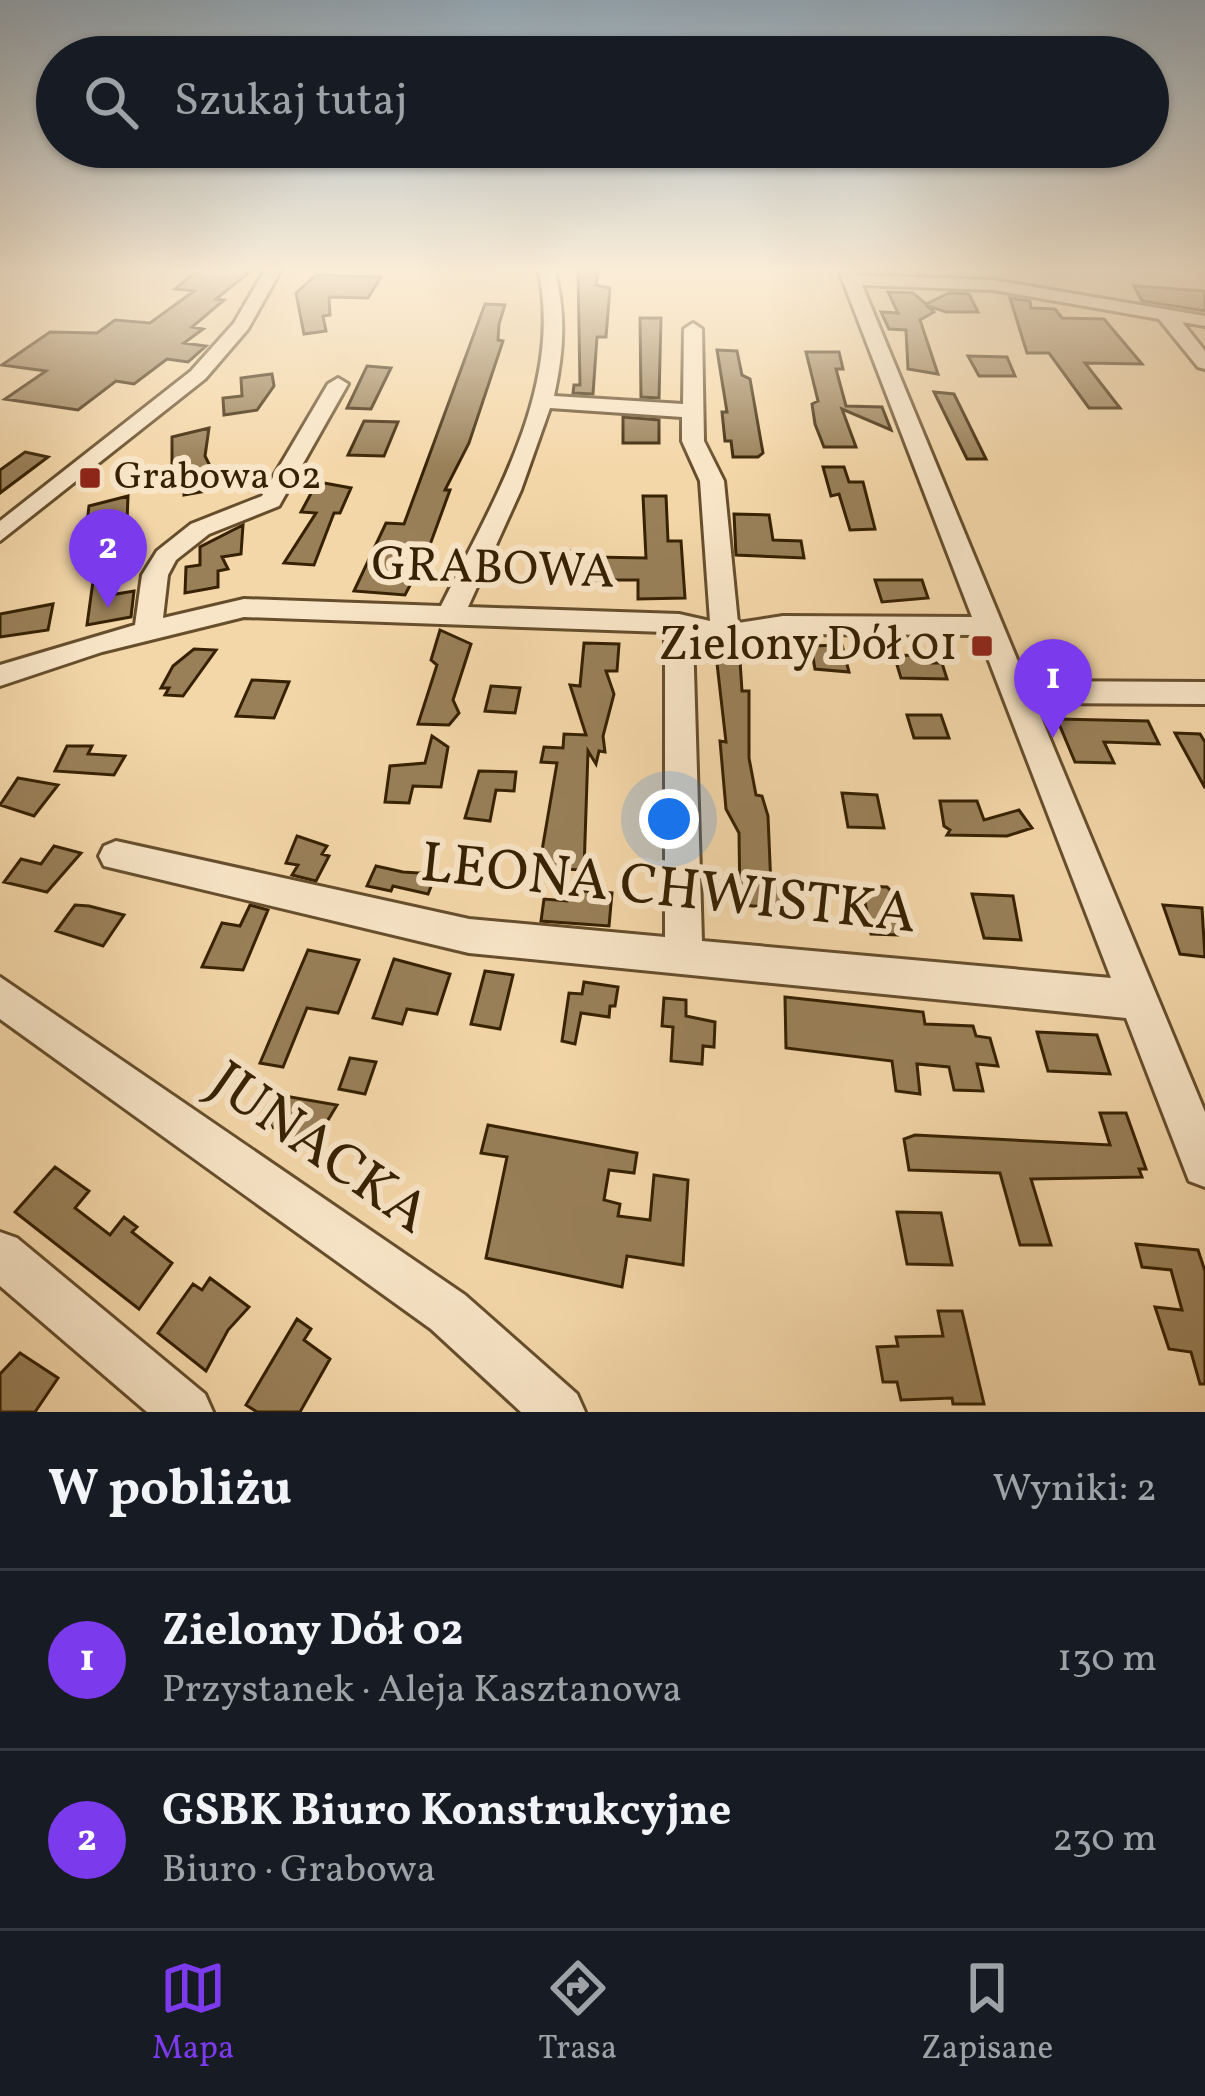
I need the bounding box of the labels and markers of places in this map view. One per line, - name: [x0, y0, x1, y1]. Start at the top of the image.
- place label: Grabowa 02: [114, 451, 322, 505]
- marker: Grabowa 02: [77, 465, 103, 491]
- pin: 2: [69, 509, 147, 608]
- place label: Zielony Dół 01: [658, 613, 958, 680]
- marker: Zielony Dół 01: [969, 633, 995, 659]
- pin: 1: [1014, 639, 1092, 738]

